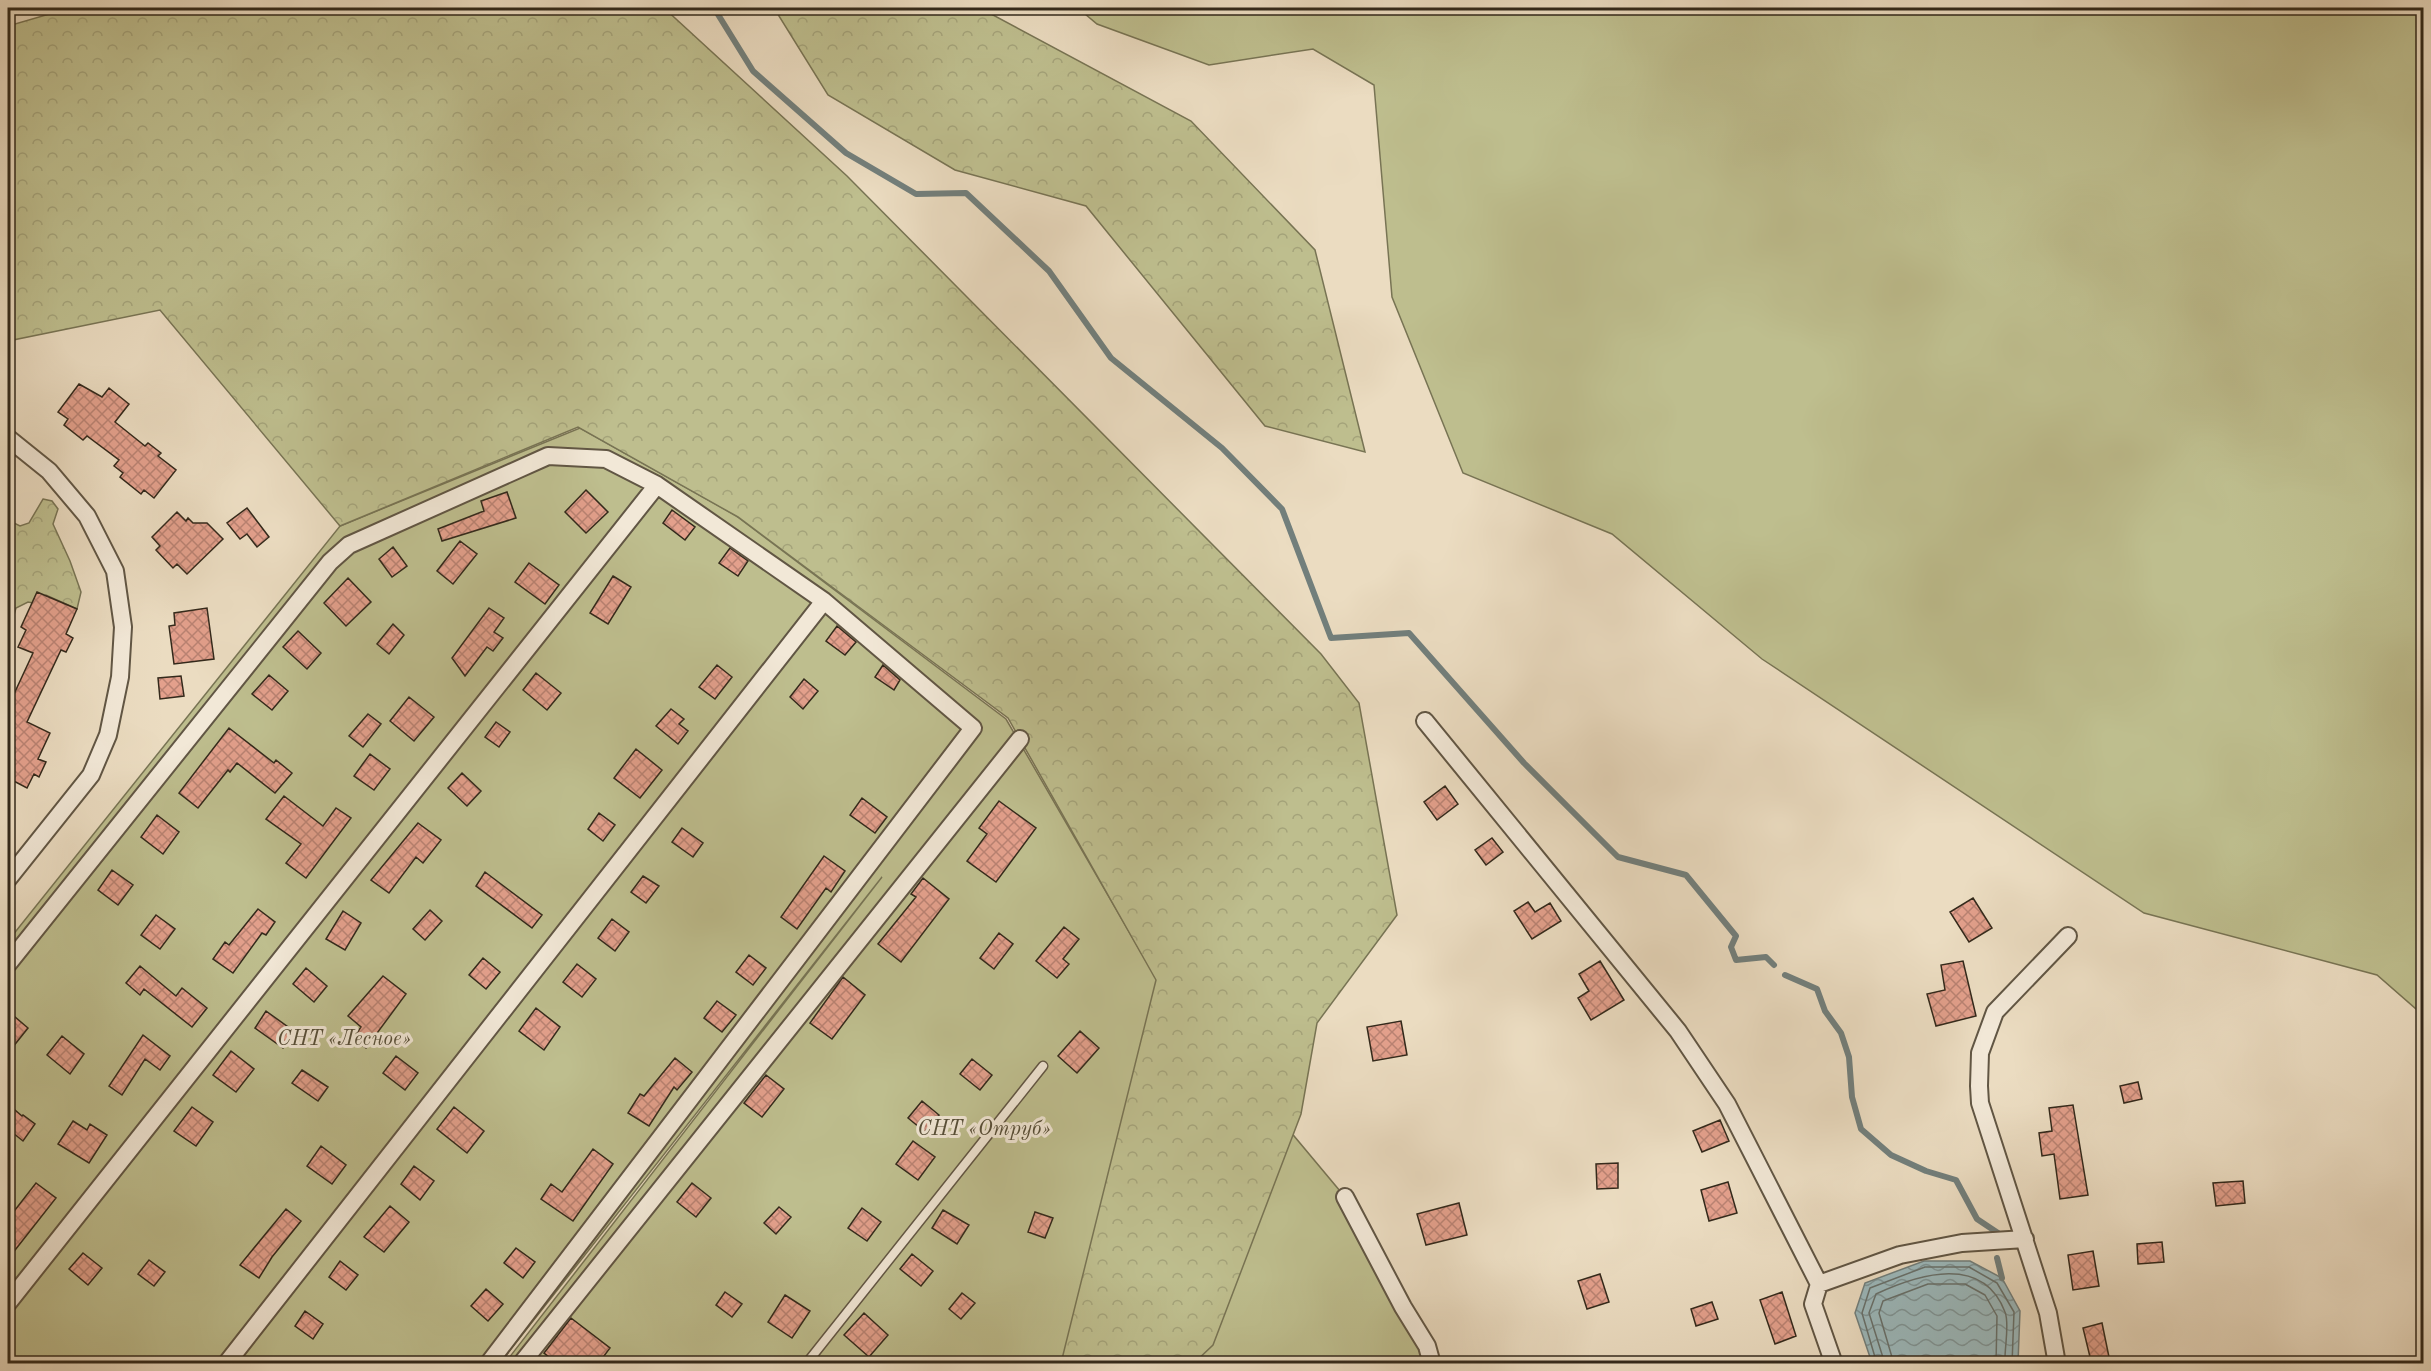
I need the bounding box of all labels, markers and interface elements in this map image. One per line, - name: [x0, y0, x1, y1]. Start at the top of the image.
- park label: СНТ «Лесное»: [277, 1029, 411, 1050]
- park label: СНТ «Отруб»: [917, 1119, 1051, 1140]

